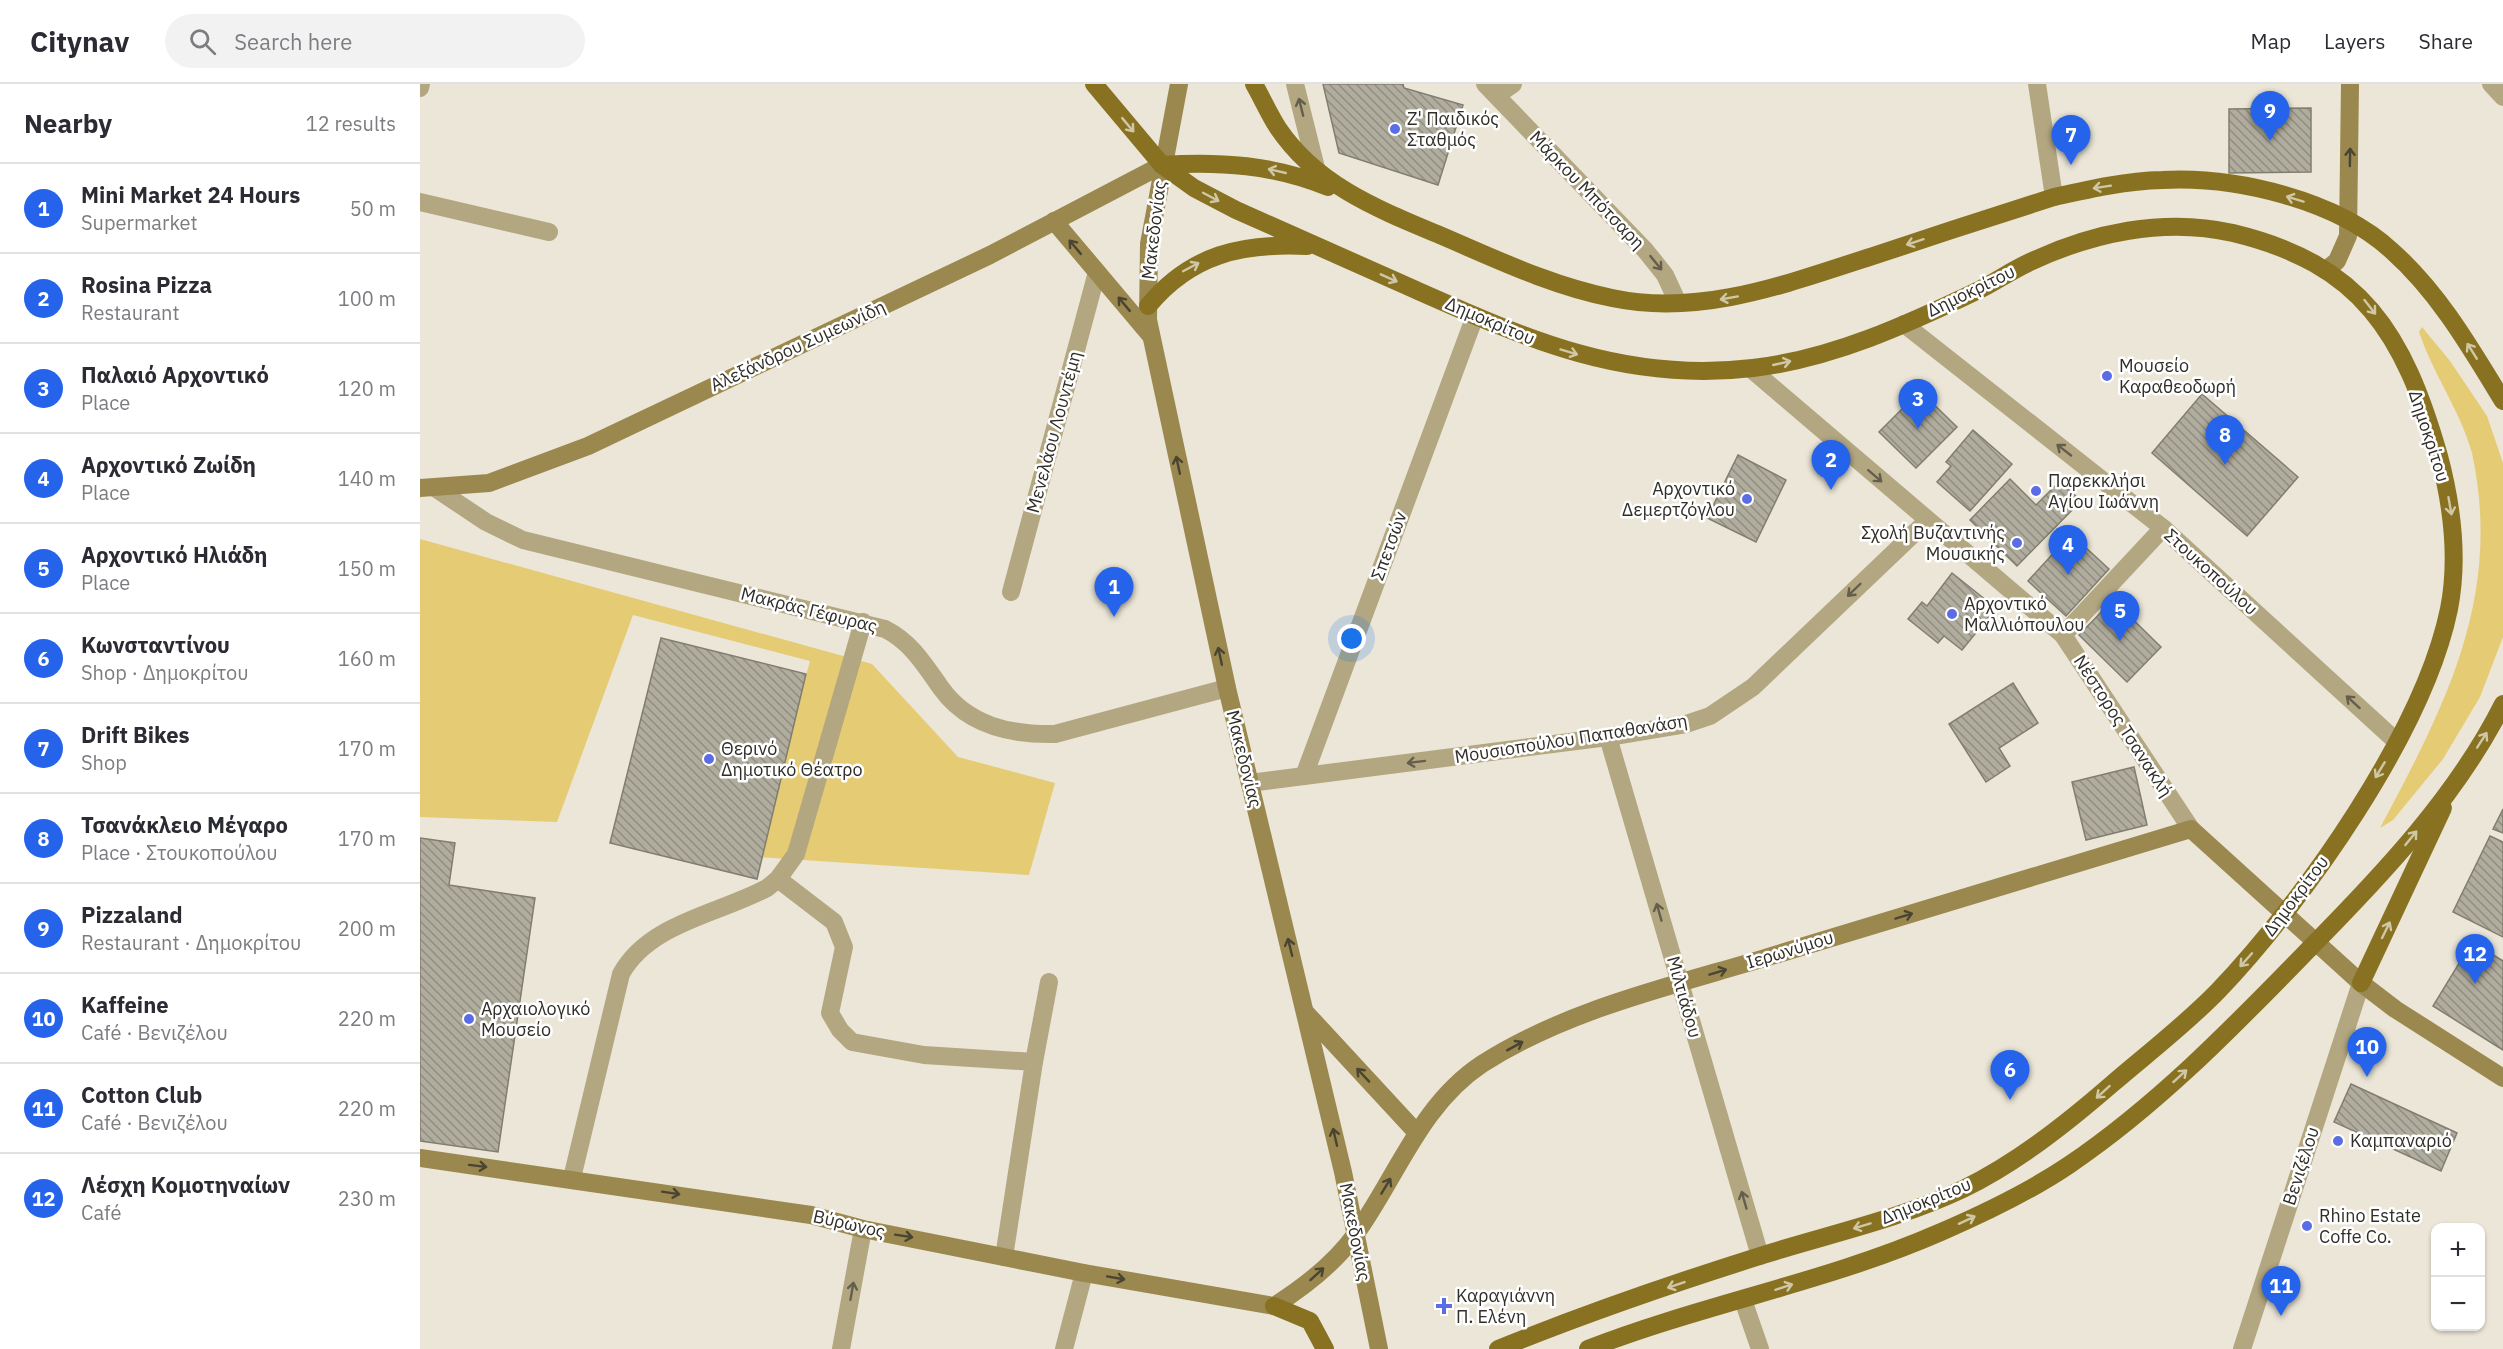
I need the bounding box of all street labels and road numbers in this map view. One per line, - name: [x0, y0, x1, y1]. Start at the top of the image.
- street label: Μάρκου Μπότσαρη: [1525, 125, 1650, 254]
- street label: Μακεδονίας: [1136, 179, 1171, 281]
- street label: Δημοκρίτου: [1923, 259, 2019, 322]
- street label: Δημοκρίτου: [1442, 291, 1539, 350]
- street label: Αλεξάνδρου Συμεωνίδη: [707, 295, 889, 396]
- street label: Μενελάου Λουντέμη: [1021, 348, 1086, 515]
- street label: Δημοκρίτου: [2404, 387, 2455, 485]
- street label: Σπετσών: [1365, 508, 1412, 583]
- street label: Στουκοπούλου: [2160, 523, 2263, 620]
- street label: Μακράς Γέφυρας: [739, 581, 880, 638]
- street label: Νέστορος Τσανακλή: [2069, 650, 2178, 801]
- street label: Μακεδονίας: [1221, 708, 1268, 810]
- street label: Μουσιοπούλου Παπαθανάση: [1453, 709, 1689, 768]
- street label: Δημοκρίτου: [2258, 851, 2333, 941]
- street label: Ιερωνύμου: [1744, 925, 1836, 974]
- street label: Μιλτιάδου: [1662, 953, 1707, 1040]
- street label: Βενιζέλου: [2277, 1124, 2324, 1208]
- street label: Δημοκρίτου: [1877, 1172, 1974, 1229]
- street label: Μακεδονίας: [1335, 1181, 1376, 1283]
- street label: Βύρωνος: [811, 1204, 888, 1243]

